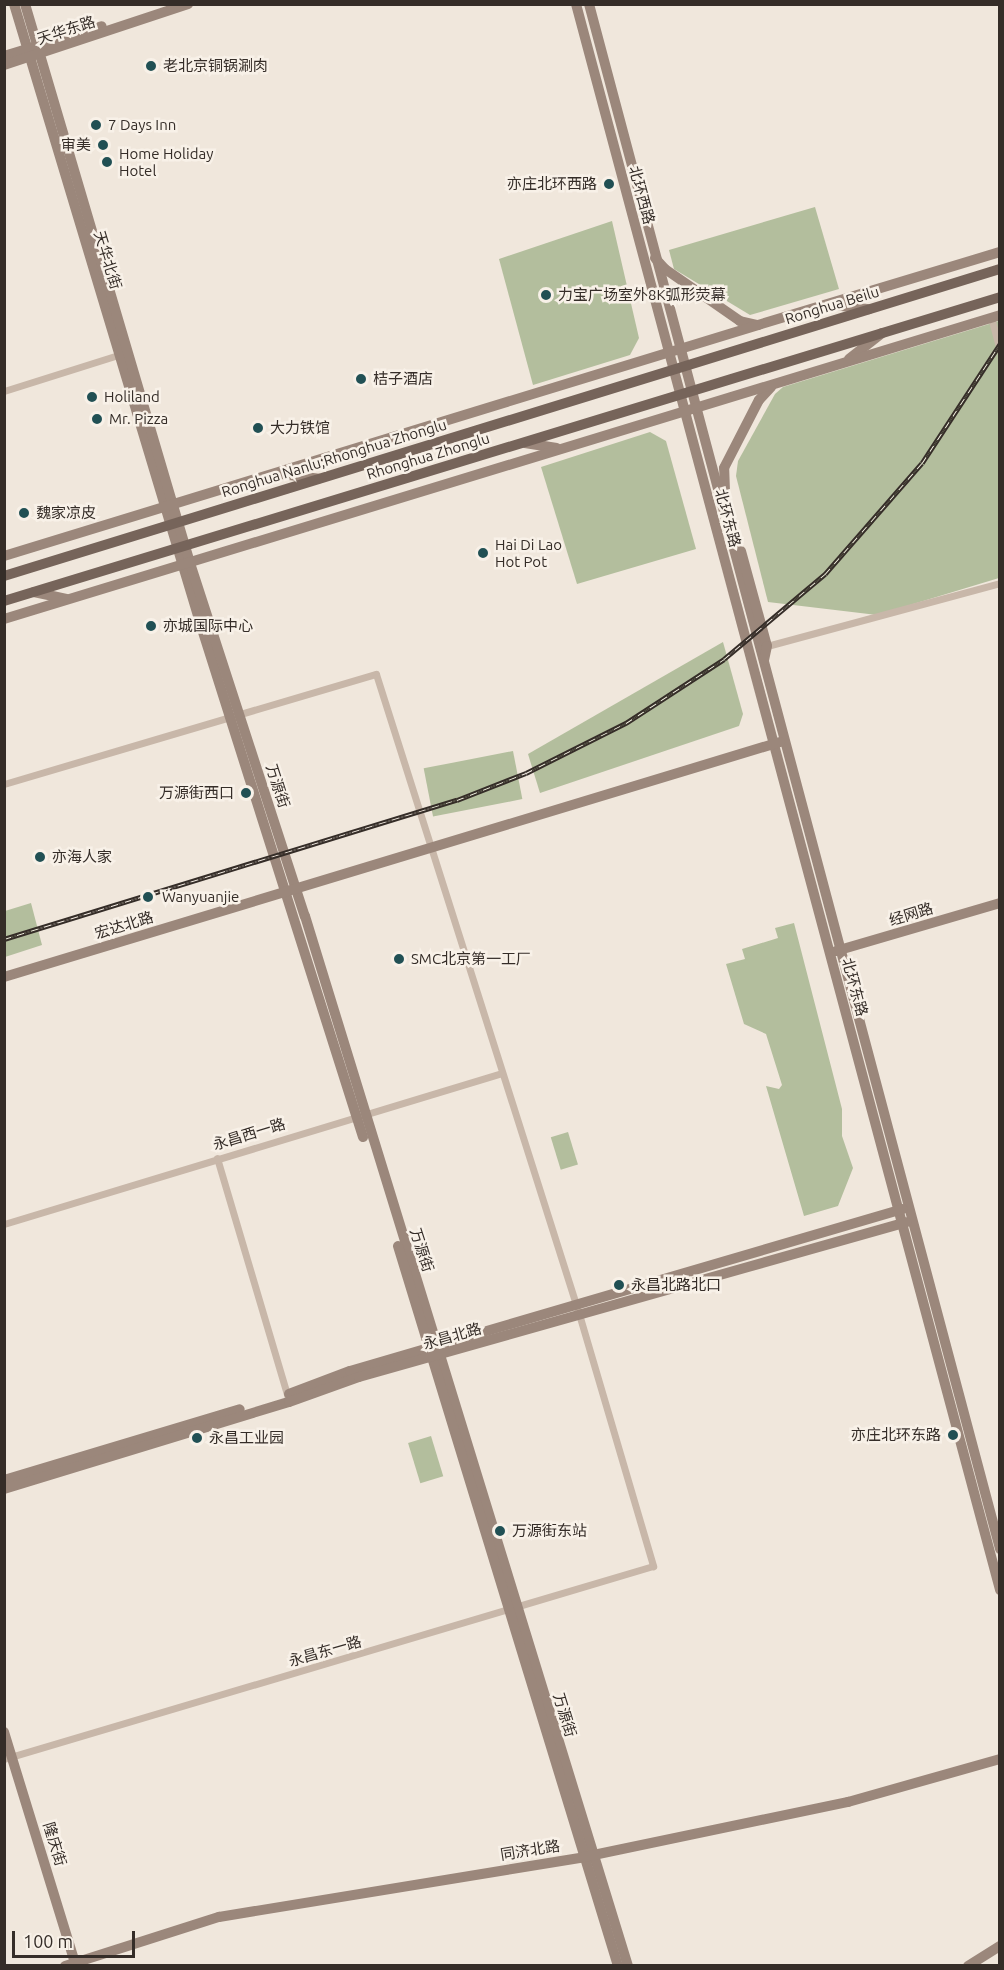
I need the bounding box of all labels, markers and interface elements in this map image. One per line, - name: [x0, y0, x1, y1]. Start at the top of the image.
- street label: 天华东路: [35, 12, 97, 48]
- place label: 老北京铜锅涮肉: [163, 57, 268, 75]
- marker: 老北京铜锅涮肉: [144, 59, 158, 73]
- place label: 7 Days Inn: [108, 116, 176, 134]
- marker: 7 Days Inn: [89, 118, 103, 132]
- place label: 审美: [61, 136, 91, 154]
- marker: 审美: [96, 138, 110, 152]
- place label: Home Holiday Hotel: [119, 144, 213, 179]
- marker: Home Holiday Hotel: [100, 155, 114, 169]
- street label: 北环西路: [626, 164, 658, 226]
- place label: 亦庄北环西路: [507, 175, 597, 193]
- marker: 亦庄北环西路: [602, 177, 616, 191]
- street label: 天华北街: [91, 229, 125, 291]
- street label: Ronghua Beilu: [783, 282, 881, 328]
- place label: 力宝广场室外8K弧形荧幕: [558, 286, 726, 304]
- marker: 力宝广场室外8K弧形荧幕: [539, 288, 553, 302]
- place label: 桔子酒店: [373, 370, 433, 388]
- marker: 桔子酒店: [354, 372, 368, 386]
- place label: Holiland: [104, 388, 160, 406]
- marker: Holiland: [85, 390, 99, 404]
- place label: Mr. Pizza: [109, 410, 168, 428]
- marker: Mr. Pizza: [90, 412, 104, 426]
- street label: Ronghua Nanlu;Rhonghua Zhonglu: [219, 415, 449, 501]
- place label: 大力铁馆: [270, 419, 330, 437]
- marker: 大力铁馆: [251, 421, 265, 435]
- street label: Rhonghua Zhonglu: [364, 429, 492, 483]
- street label: 北环东路: [712, 487, 744, 549]
- place label: 魏家凉皮: [36, 504, 96, 522]
- marker: 魏家凉皮: [17, 506, 31, 520]
- place label: Hai Di Lao Hot Pot: [495, 535, 562, 570]
- marker: Hai Di Lao Hot Pot: [476, 546, 490, 560]
- place label: 亦城国际中心: [163, 617, 253, 635]
- marker: 亦城国际中心: [144, 619, 158, 633]
- street label: 万源街: [262, 762, 294, 810]
- place label: 万源街西口: [159, 784, 234, 802]
- marker: 万源街西口: [239, 786, 253, 800]
- place label: 亦海人家: [52, 848, 112, 866]
- marker: 亦海人家: [33, 850, 47, 864]
- marker: Wanyuanjie: [139, 888, 157, 906]
- place label: Wanyuanjie: [162, 888, 239, 906]
- street label: 经网路: [887, 899, 935, 929]
- street label: 宏达北路: [93, 908, 155, 942]
- place label: SMC北京第一工厂: [411, 950, 531, 968]
- marker: SMC北京第一工厂: [392, 952, 406, 966]
- street label: 北环东路: [839, 956, 871, 1018]
- street label: 永昌西一路: [211, 1114, 287, 1154]
- street label: 万源街: [406, 1226, 438, 1274]
- place label: 永昌北路北口: [631, 1276, 721, 1294]
- marker: 永昌北路北口: [612, 1278, 626, 1292]
- street label: 永昌北路: [421, 1319, 483, 1353]
- place label: 亦庄北环东路: [851, 1426, 941, 1444]
- marker: 亦庄北环东路: [946, 1428, 960, 1442]
- place label: 永昌工业园: [209, 1429, 284, 1447]
- marker: 永昌工业园: [190, 1431, 204, 1445]
- place label: 万源街东站: [512, 1522, 587, 1540]
- marker: 万源街东站: [493, 1524, 507, 1538]
- street label: 永昌东一路: [286, 1632, 364, 1670]
- street label: 万源街: [550, 1691, 580, 1739]
- street label: 隆庆街: [40, 1820, 70, 1868]
- street label: 同济北路: [499, 1836, 561, 1864]
- scale bar: [15, 1919, 138, 1957]
- text: 100 m: [23, 1931, 73, 1951]

